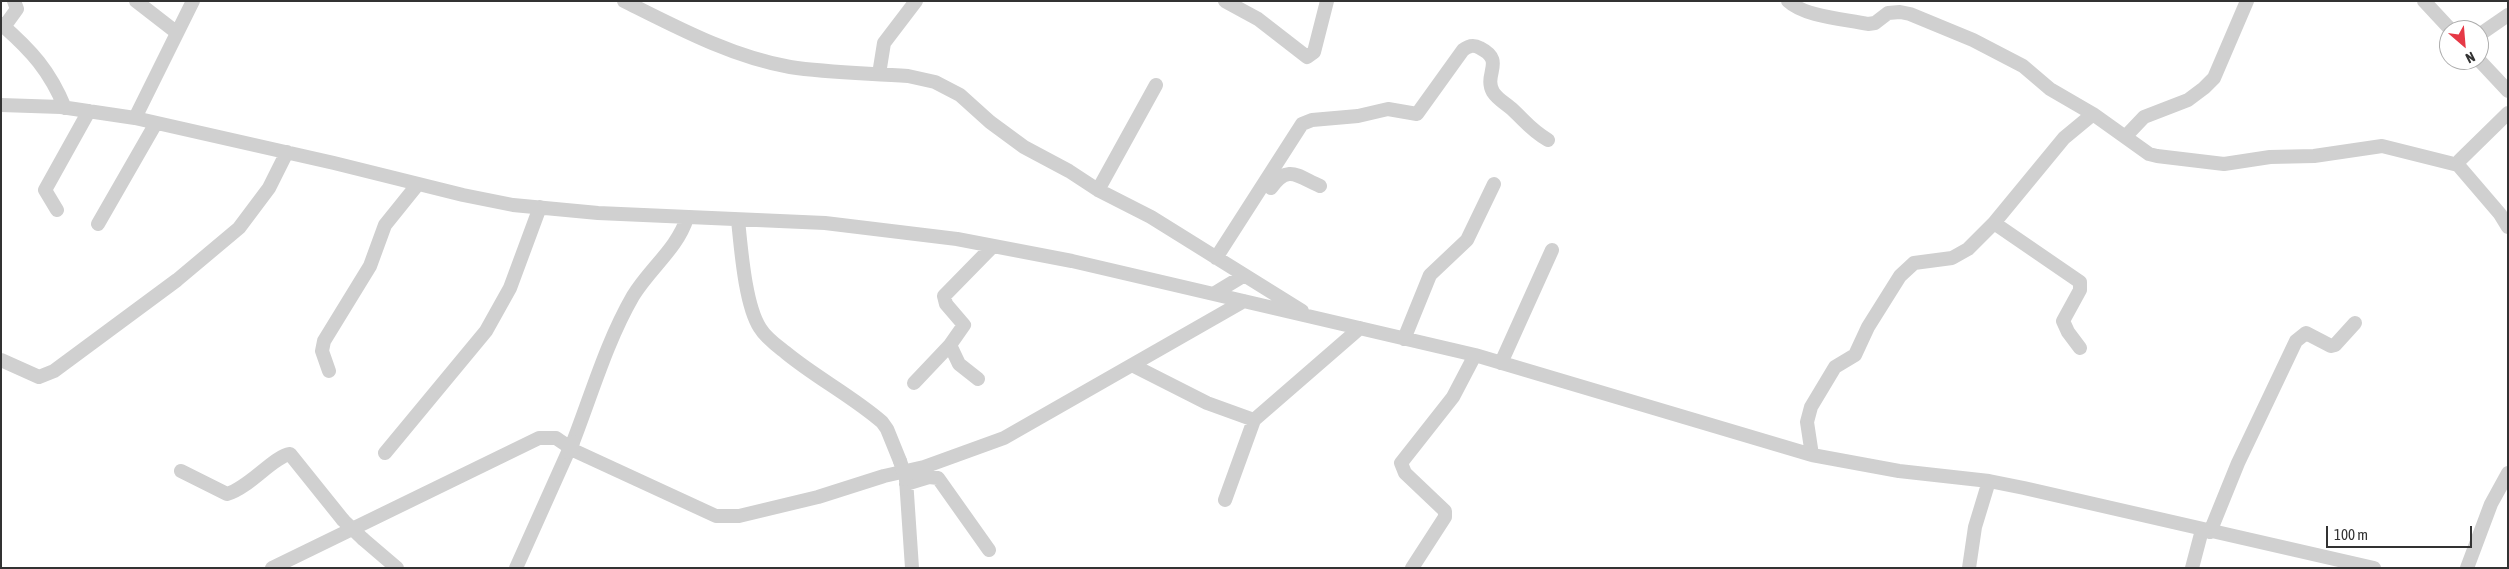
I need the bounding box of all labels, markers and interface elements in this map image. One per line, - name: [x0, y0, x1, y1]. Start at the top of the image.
- north arrow: [2439, 20, 2489, 70]
- text: N: [2463, 48, 2478, 66]
- scale bar: [2329, 516, 2475, 548]
- text: 100 m: [2334, 526, 2368, 543]

